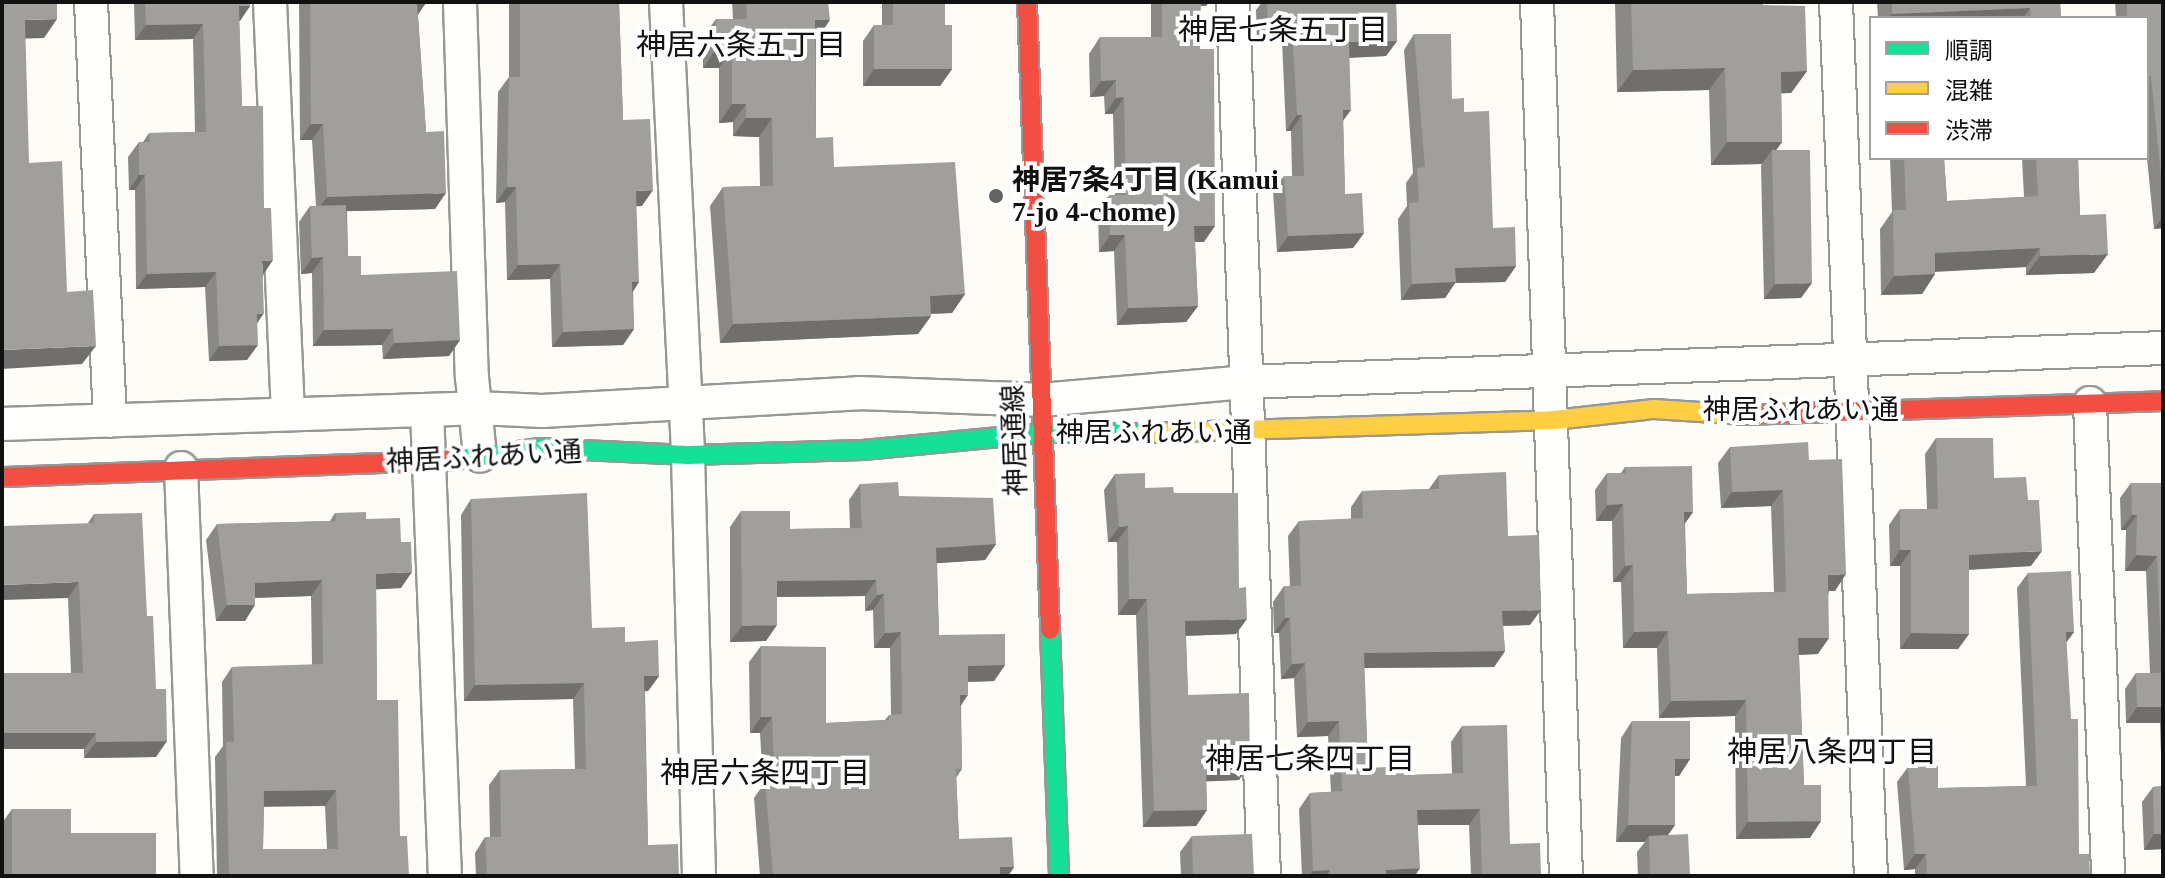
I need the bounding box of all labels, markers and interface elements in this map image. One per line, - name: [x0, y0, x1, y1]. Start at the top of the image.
- district label: 神居七条五丁目: [1178, 12, 1388, 48]
- legend: [1869, 16, 2149, 160]
- district label: 神居六条五丁目: [636, 27, 846, 63]
- text: 順調: [1945, 38, 1993, 64]
- text: 混雑: [1945, 78, 1993, 104]
- text: 渋滞: [1945, 118, 1993, 144]
- place label: 神居7条4丁目 (Kamui 7-jo 4-chome): [1012, 163, 1279, 229]
- marker: 神居7条4丁目 (Kamui 7-jo 4-chome): [987, 187, 1005, 205]
- street label: 神居通線: [996, 383, 1034, 497]
- street label: 神居ふれあい通: [1703, 393, 1899, 427]
- street label: 神居ふれあい通: [1056, 416, 1252, 450]
- street label: 神居ふれあい通: [385, 435, 583, 479]
- district label: 神居八条四丁目: [1727, 734, 1937, 770]
- district label: 神居七条四丁目: [1205, 741, 1415, 777]
- district label: 神居六条四丁目: [660, 755, 870, 791]

